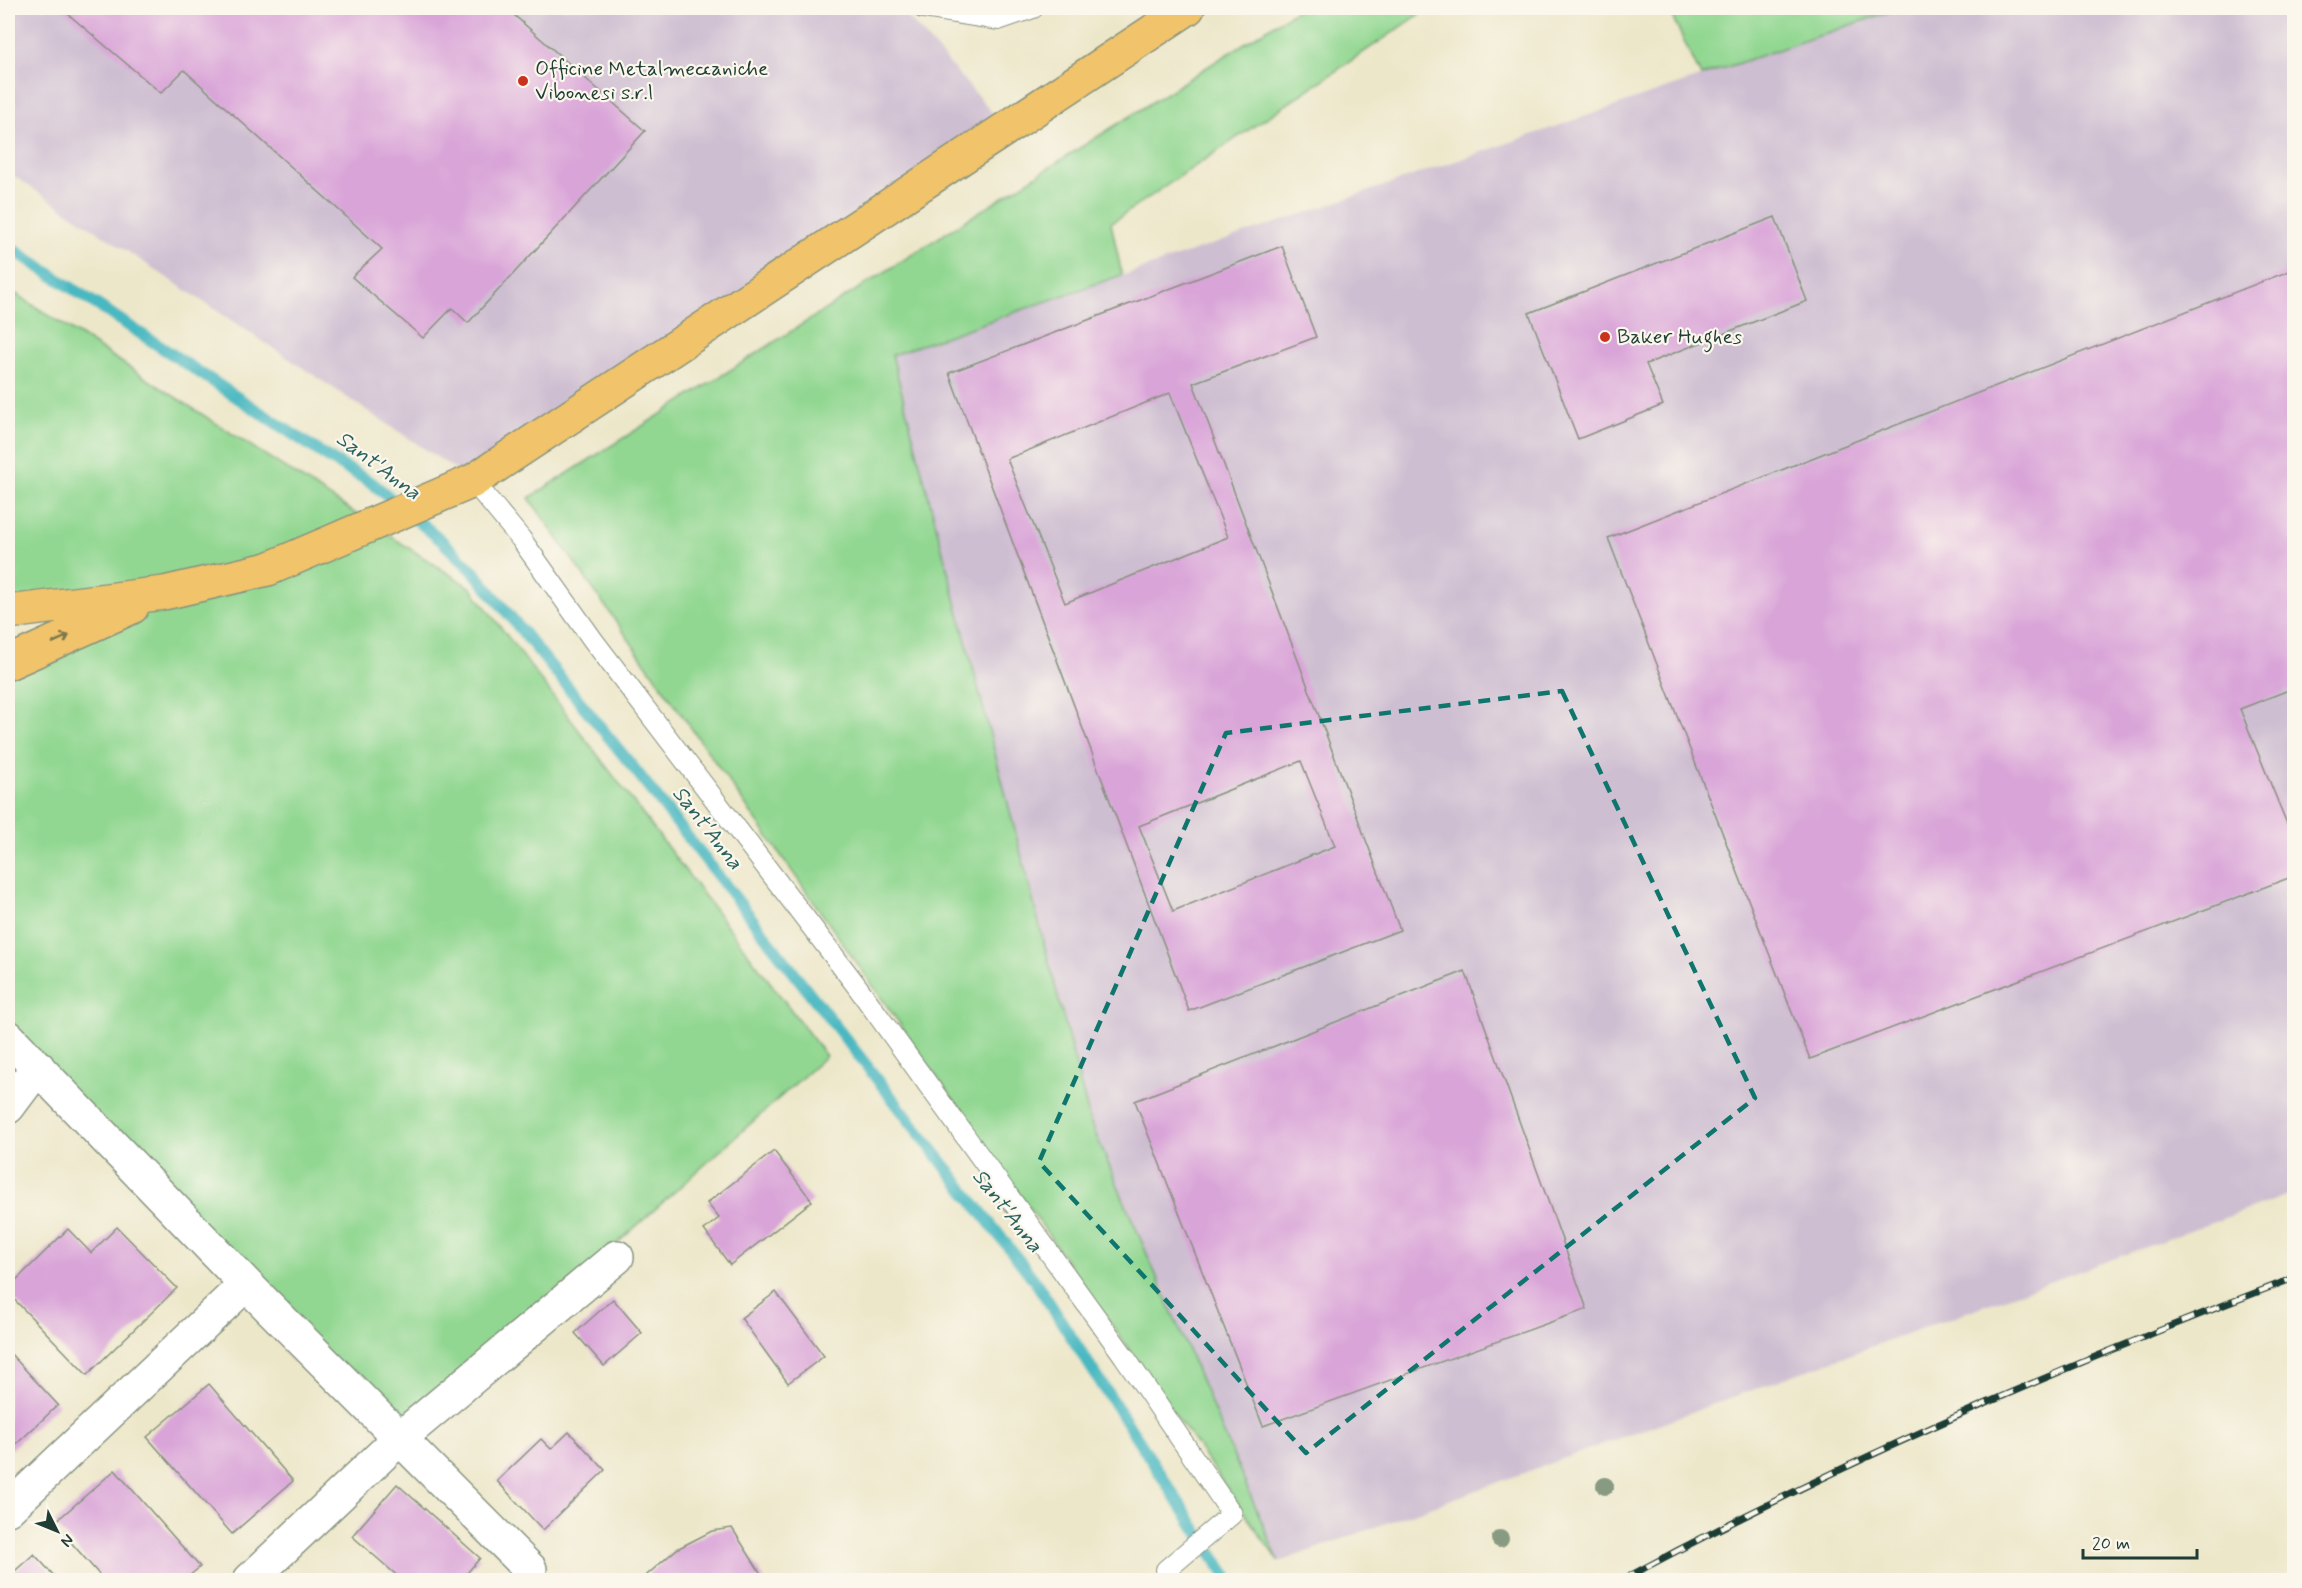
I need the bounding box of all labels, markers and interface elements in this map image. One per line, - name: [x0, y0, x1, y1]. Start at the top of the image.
- place label: Officine Metalmeccaniche Vibonesi s.r.l: [535, 55, 768, 107]
- marker: Officine Metalmeccaniche Vibonesi s.r.l: [516, 74, 530, 88]
- place label: Baker Hughes: [1617, 323, 1742, 353]
- marker: Baker Hughes: [1598, 330, 1612, 344]
- water label: Sant'Anna: [330, 425, 426, 507]
- one-way arrow: [51, 632, 69, 644]
- water label: Sant'Anna: [666, 780, 749, 876]
- water label: Sant'Anna: [966, 1163, 1049, 1259]
- north arrow: [27, 1501, 87, 1561]
- scale bar: [2083, 1522, 2197, 1560]
- text: N: [56, 1529, 78, 1551]
- text: 20 m: [2092, 1532, 2130, 1556]

